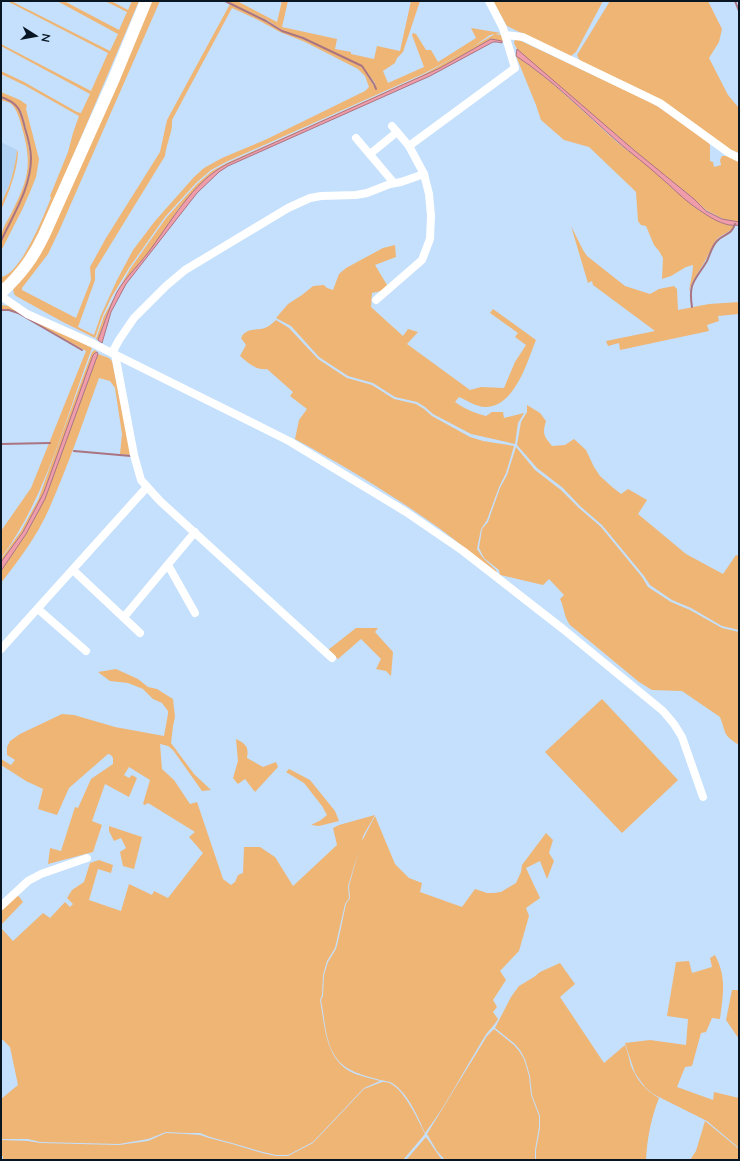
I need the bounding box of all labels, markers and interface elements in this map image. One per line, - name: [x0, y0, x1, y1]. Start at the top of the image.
- north arrow: [16, 16, 56, 56]
- text: N: [39, 33, 53, 43]

